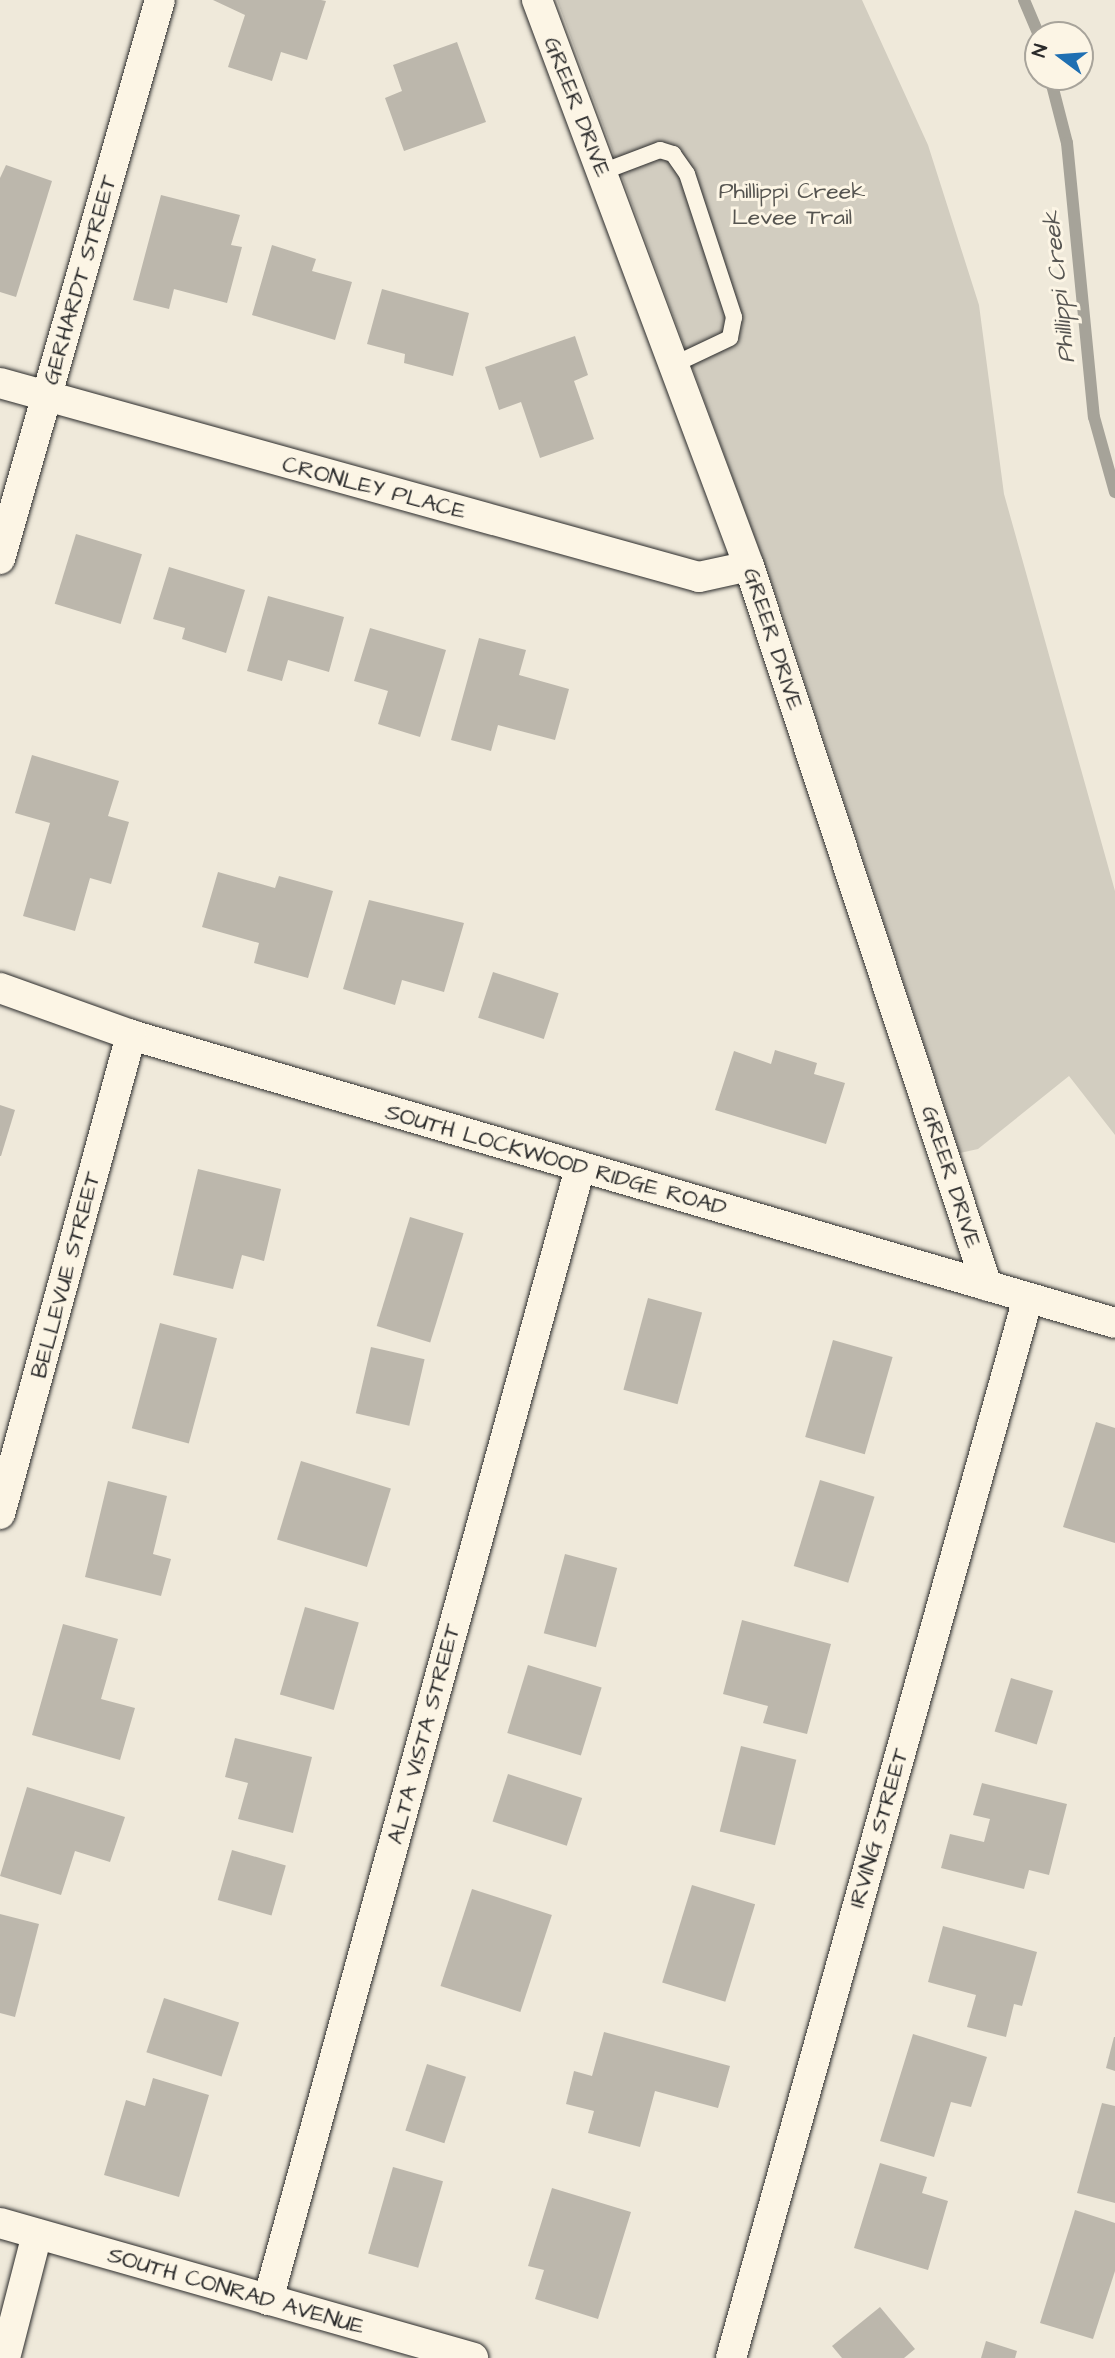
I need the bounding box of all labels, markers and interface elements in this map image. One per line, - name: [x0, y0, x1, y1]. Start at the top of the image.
- north arrow: [1024, 21, 1094, 91]
- street label: GREER DRIVE: [538, 33, 616, 181]
- text: N: [1026, 41, 1055, 60]
- street label: GERHARDT STREET: [37, 172, 123, 388]
- park label: Phillippi Creek Levee Trail: [719, 177, 865, 231]
- water label: Phillippi Creek: [1038, 209, 1082, 365]
- street label: CRONLEY PLACE: [279, 450, 469, 526]
- street label: GREER DRIVE: [737, 564, 809, 714]
- street label: SOUTH LOCKWOOD RIDGE ROAD: [382, 1098, 730, 1222]
- street label: GREER DRIVE: [915, 1102, 987, 1252]
- street label: BELLEVUE STREET: [25, 1169, 107, 1381]
- street label: ALTA VISTA STREET: [381, 1621, 467, 1847]
- street label: IRVING STREET: [843, 1745, 915, 1911]
- street label: SOUTH CONRAD AVENUE: [105, 2241, 367, 2341]

